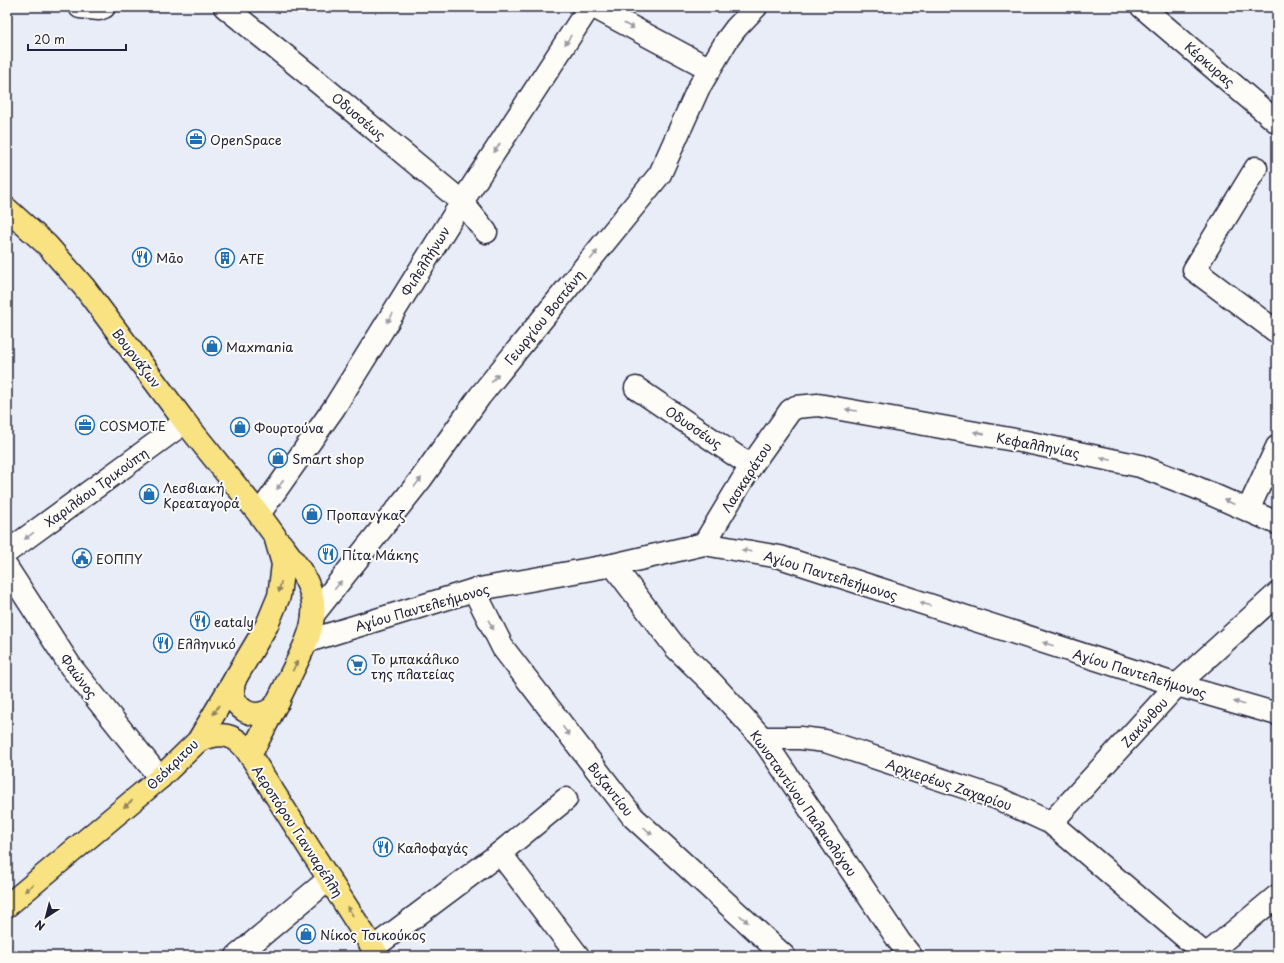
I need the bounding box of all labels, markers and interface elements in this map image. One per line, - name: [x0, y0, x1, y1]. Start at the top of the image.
- one-way arrow: [623, 22, 635, 29]
- scale bar: [28, 26, 126, 52]
- text: 20 m: [34, 30, 65, 48]
- one-way arrow: [564, 34, 572, 45]
- street label: Κέρκυρας: [1181, 37, 1239, 91]
- street label: Οδυσσέως: [328, 88, 390, 144]
- office icon: OpenSpace: [185, 128, 207, 150]
- place label: OpenSpace: [210, 130, 282, 149]
- one-way arrow: [493, 143, 501, 154]
- street label: Φιλελλήνων: [396, 222, 454, 300]
- restaurant icon: Māo: [131, 246, 153, 268]
- building icon: ΑΤΕ: [214, 247, 236, 269]
- place label: Māo: [156, 248, 183, 267]
- place label: ΑΤΕ: [239, 249, 264, 268]
- one-way arrow: [590, 249, 599, 260]
- street label: Γεωργίου Βοστάνη: [500, 265, 588, 369]
- one-way arrow: [387, 312, 394, 324]
- street label: Βουρνάζων: [108, 324, 166, 392]
- shop icon: Maxmania: [201, 335, 223, 357]
- place label: Maxmania: [226, 337, 293, 356]
- one-way arrow: [491, 372, 499, 383]
- street label: Οδυσσέως: [662, 401, 726, 453]
- one-way arrow: [845, 407, 857, 413]
- office icon: COSMOTE: [74, 414, 96, 436]
- place label: COSMOTE: [99, 416, 166, 435]
- shop icon: Φουρτούνα: [229, 416, 251, 438]
- place label: Φουρτούνα: [254, 418, 324, 437]
- street label: Κεφαλληνίας: [995, 428, 1082, 462]
- one-way arrow: [973, 430, 985, 436]
- street label: Λασκαράτου: [716, 438, 776, 516]
- street label: Χαριλάου Τρικούπη: [40, 443, 152, 531]
- shop icon: Smart shop: [267, 447, 289, 469]
- place label: Smart shop: [292, 449, 364, 468]
- one-way arrow: [1100, 455, 1113, 461]
- one-way arrow: [414, 477, 422, 488]
- place label: Λεσβιακή Κρεαταγορά: [163, 478, 240, 512]
- one-way arrow: [276, 479, 285, 490]
- shop icon: Λεσβιακή Κρεαταγορά: [138, 483, 160, 505]
- one-way arrow: [1222, 498, 1234, 504]
- shop icon: Προπανγκαζ: [301, 503, 323, 525]
- place label: Προπανγκαζ: [326, 505, 406, 524]
- one-way arrow: [24, 532, 34, 540]
- restaurant icon: Πίτα Μάκης: [317, 543, 339, 565]
- place label: Πίτα Μάκης: [342, 545, 419, 564]
- street label: Αγίου Παντελεήμονος: [762, 546, 900, 604]
- public building icon: ΕΟΠΠΥ: [71, 547, 93, 569]
- one-way arrow: [740, 548, 753, 554]
- place label: ΕΟΠΠΥ: [96, 549, 143, 568]
- one-way arrow: [333, 579, 342, 590]
- street label: Αγίου Παντελεήμονος: [353, 579, 492, 635]
- one-way arrow: [277, 581, 283, 593]
- one-way arrow: [918, 601, 930, 607]
- restaurant icon: eataly: [189, 610, 211, 632]
- place label: eataly: [214, 612, 254, 631]
- one-way arrow: [488, 619, 494, 631]
- restaurant icon: Ελληνικό: [152, 632, 174, 654]
- place label: Ελληνικό: [177, 634, 236, 653]
- one-way arrow: [1042, 641, 1054, 647]
- street label: Αγίου Παντελεήμονος: [1071, 644, 1209, 702]
- place label: Το μπακάλικο της πλατείας: [371, 649, 459, 683]
- street label: Φαώνος: [56, 650, 102, 702]
- supermarket icon: Το μπακάλικο της πλατείας: [346, 654, 368, 676]
- one-way arrow: [292, 660, 298, 672]
- street label: Ζακύνθου: [1116, 693, 1172, 751]
- one-way arrow: [1233, 700, 1245, 706]
- one-way arrow: [213, 704, 220, 716]
- one-way arrow: [562, 726, 570, 736]
- street label: Κωνσταντίνου Παλαιολόγου: [746, 726, 862, 880]
- street label: Θεόκριτου: [142, 734, 202, 794]
- street label: Αρχιερέως Ζαχαρίου: [883, 753, 1015, 815]
- street label: Βυζαντίου: [584, 758, 638, 820]
- street label: Αεροπόρου Γιανναρέλλη: [248, 761, 348, 901]
- one-way arrow: [123, 799, 134, 808]
- one-way arrow: [643, 827, 653, 836]
- restaurant icon: Καλοφαγάς: [372, 836, 394, 858]
- place label: Καλοφαγάς: [397, 838, 468, 857]
- one-way arrow: [24, 883, 34, 892]
- north arrow: [26, 897, 66, 937]
- one-way arrow: [346, 905, 353, 917]
- one-way arrow: [739, 915, 749, 924]
- text: N: [31, 916, 48, 935]
- shop icon: Νίκος Τσικούκος: [295, 923, 317, 945]
- place label: Νίκος Τσικούκος: [320, 925, 426, 944]

